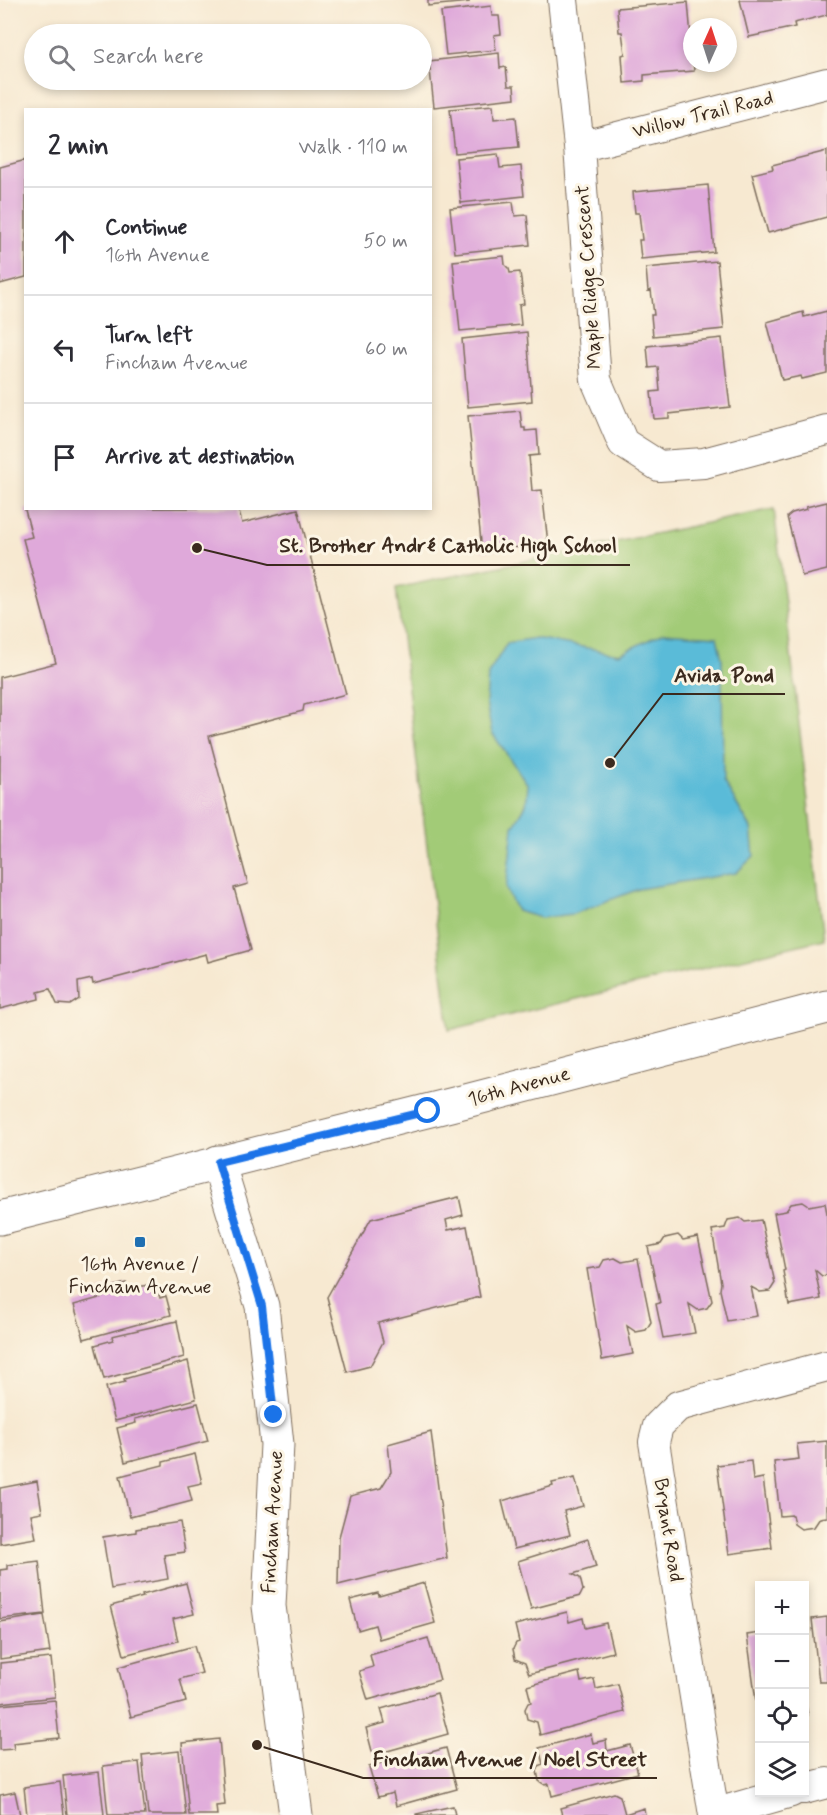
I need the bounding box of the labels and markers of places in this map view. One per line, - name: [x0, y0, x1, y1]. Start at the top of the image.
- callout: St. Brother André Catholic High School: [267, 526, 630, 565]
- callout: Avida Pond: [663, 655, 785, 694]
- marker: 16th Avenue / Fincham Avenue: [133, 1235, 147, 1249]
- place label: 16th Avenue / Fincham Avenue: [69, 1251, 211, 1301]
- callout: Fincham Avenue / Noel Street: [363, 1739, 657, 1778]

